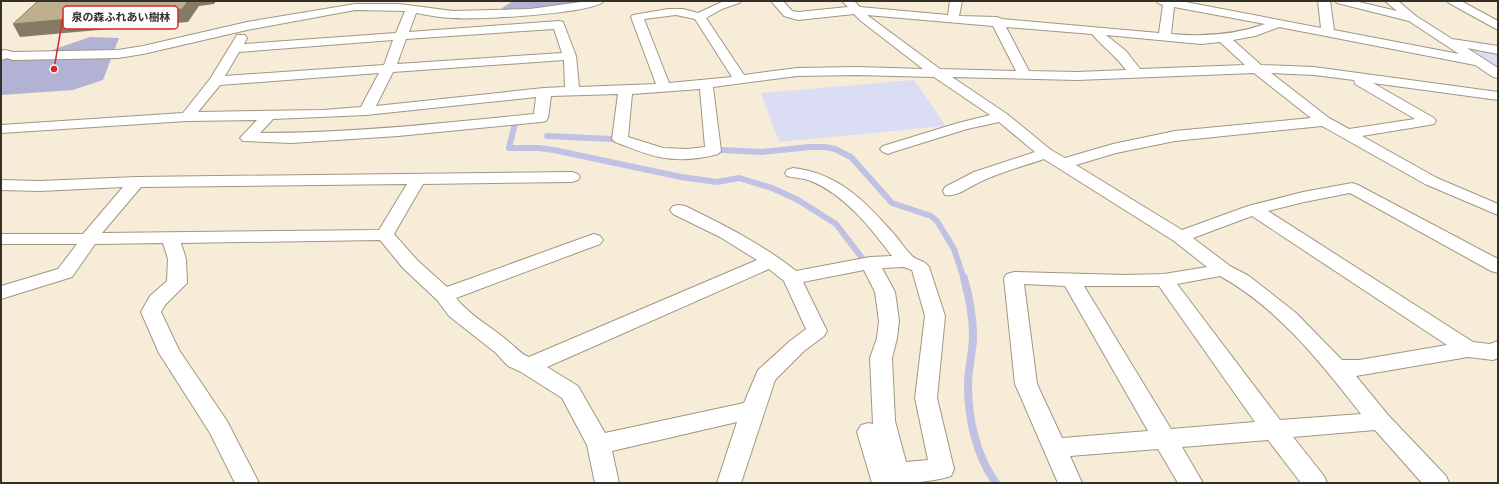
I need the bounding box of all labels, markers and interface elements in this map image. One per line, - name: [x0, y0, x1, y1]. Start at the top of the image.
- callout: 泉の森ふれあい樹林: [63, 6, 178, 29]
- text: 泉の森ふれあい樹林: [72, 11, 171, 24]

